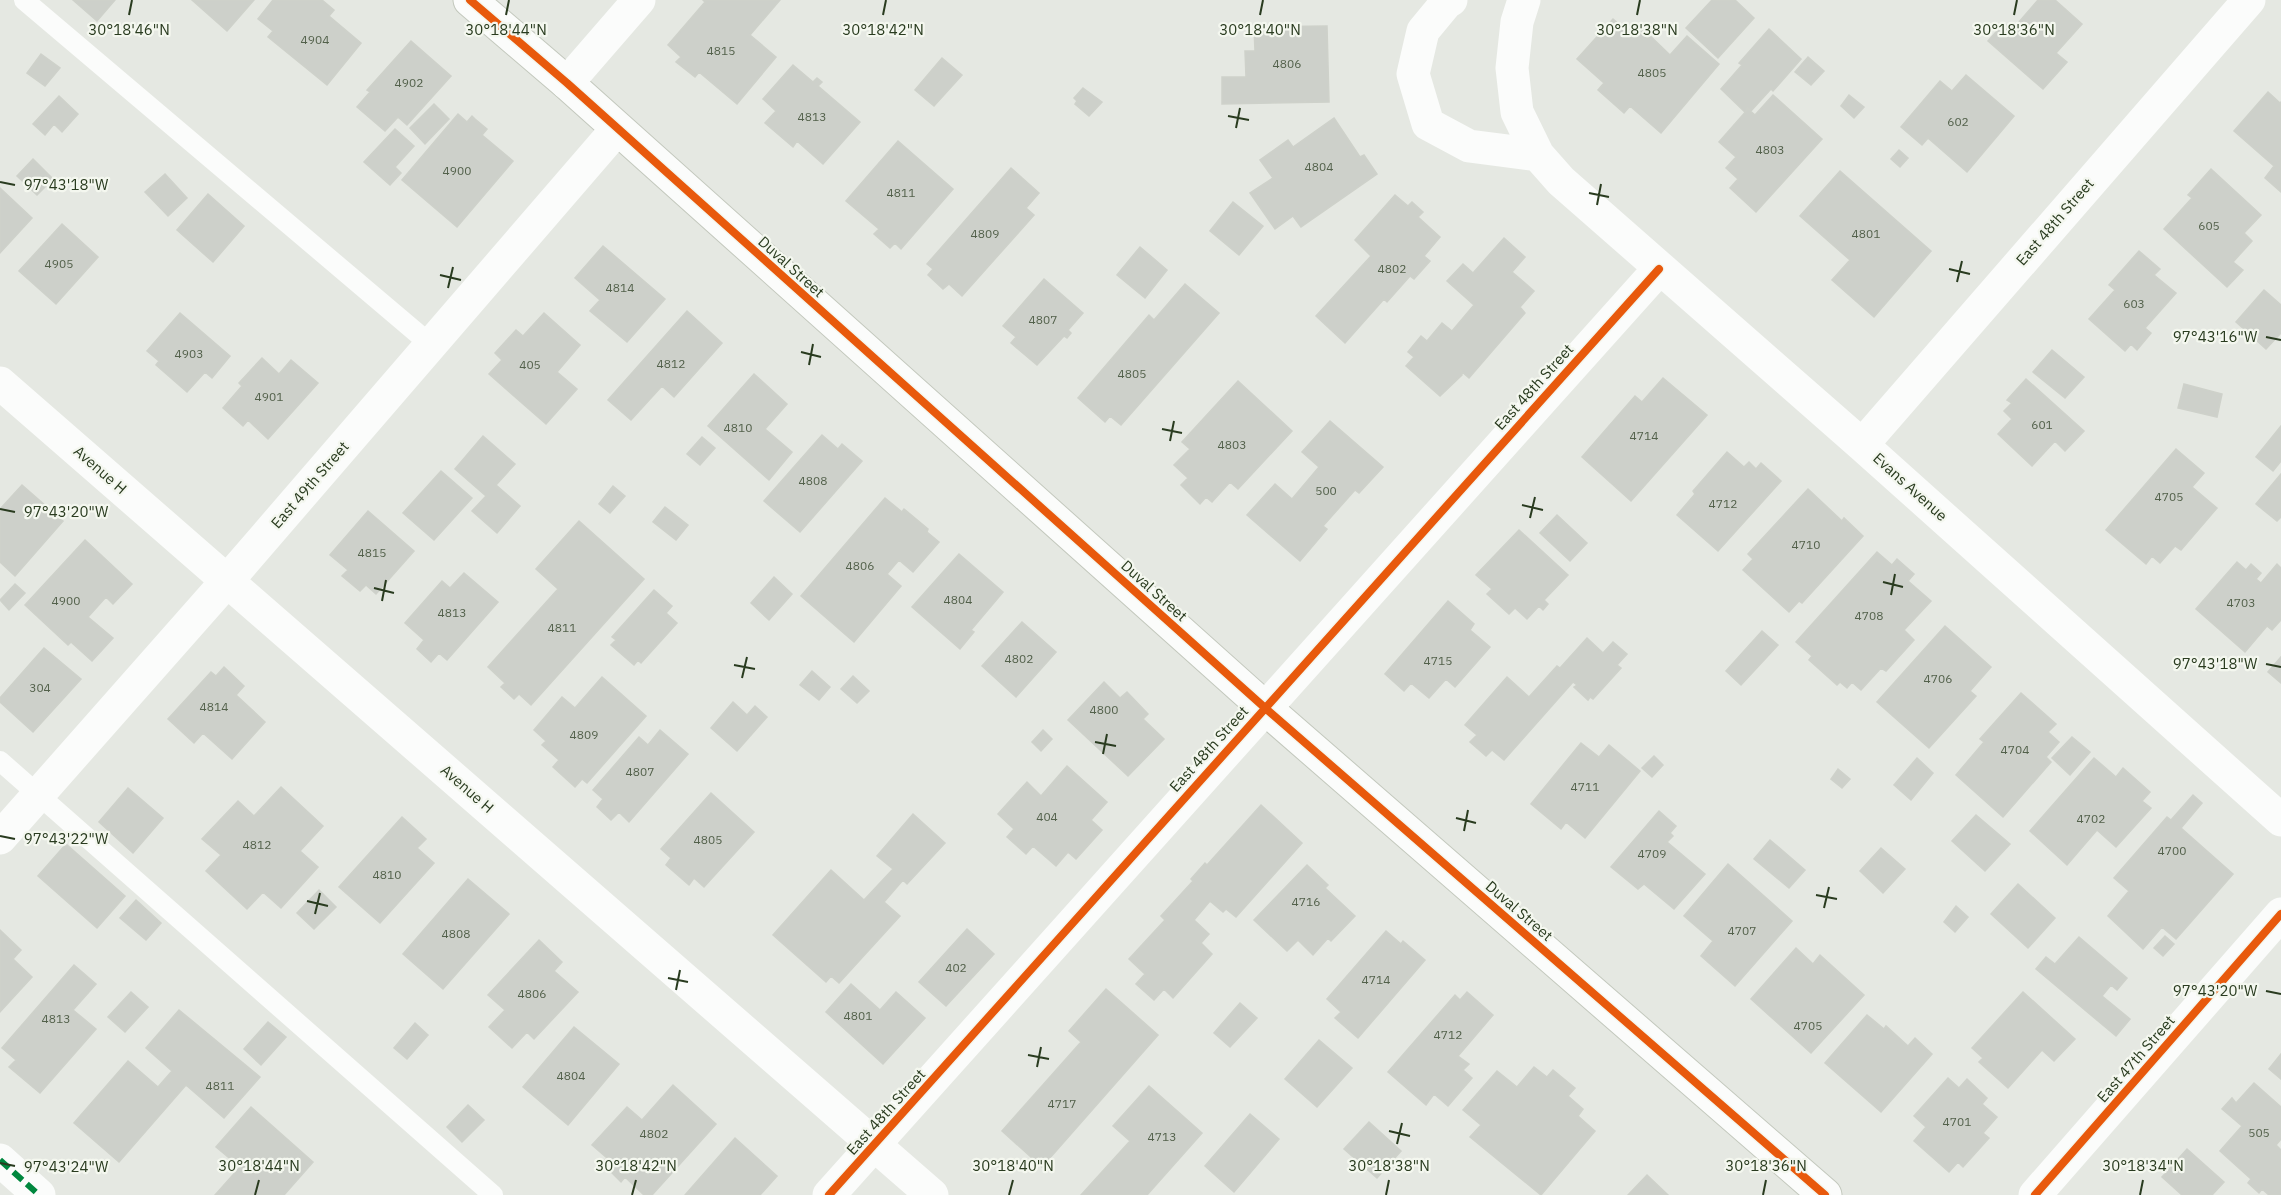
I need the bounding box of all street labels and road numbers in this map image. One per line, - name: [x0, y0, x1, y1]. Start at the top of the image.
- street label: East 48th Street: [2012, 174, 2098, 269]
- street label: Duval Street: [754, 232, 828, 301]
- street label: East 48th Street: [1490, 340, 1577, 434]
- street label: East 49th Street: [267, 437, 353, 532]
- street label: Avenue H: [70, 441, 131, 498]
- street label: Evans Avenue: [1869, 448, 1951, 525]
- street label: Duval Street: [1117, 556, 1191, 625]
- street label: East 48th Street: [1165, 702, 1252, 796]
- street label: Avenue H: [437, 760, 498, 817]
- street label: Duval Street: [1482, 876, 1557, 945]
- street label: East 47th Street: [2093, 1011, 2179, 1106]
- street label: East 48th Street: [842, 1065, 929, 1159]

